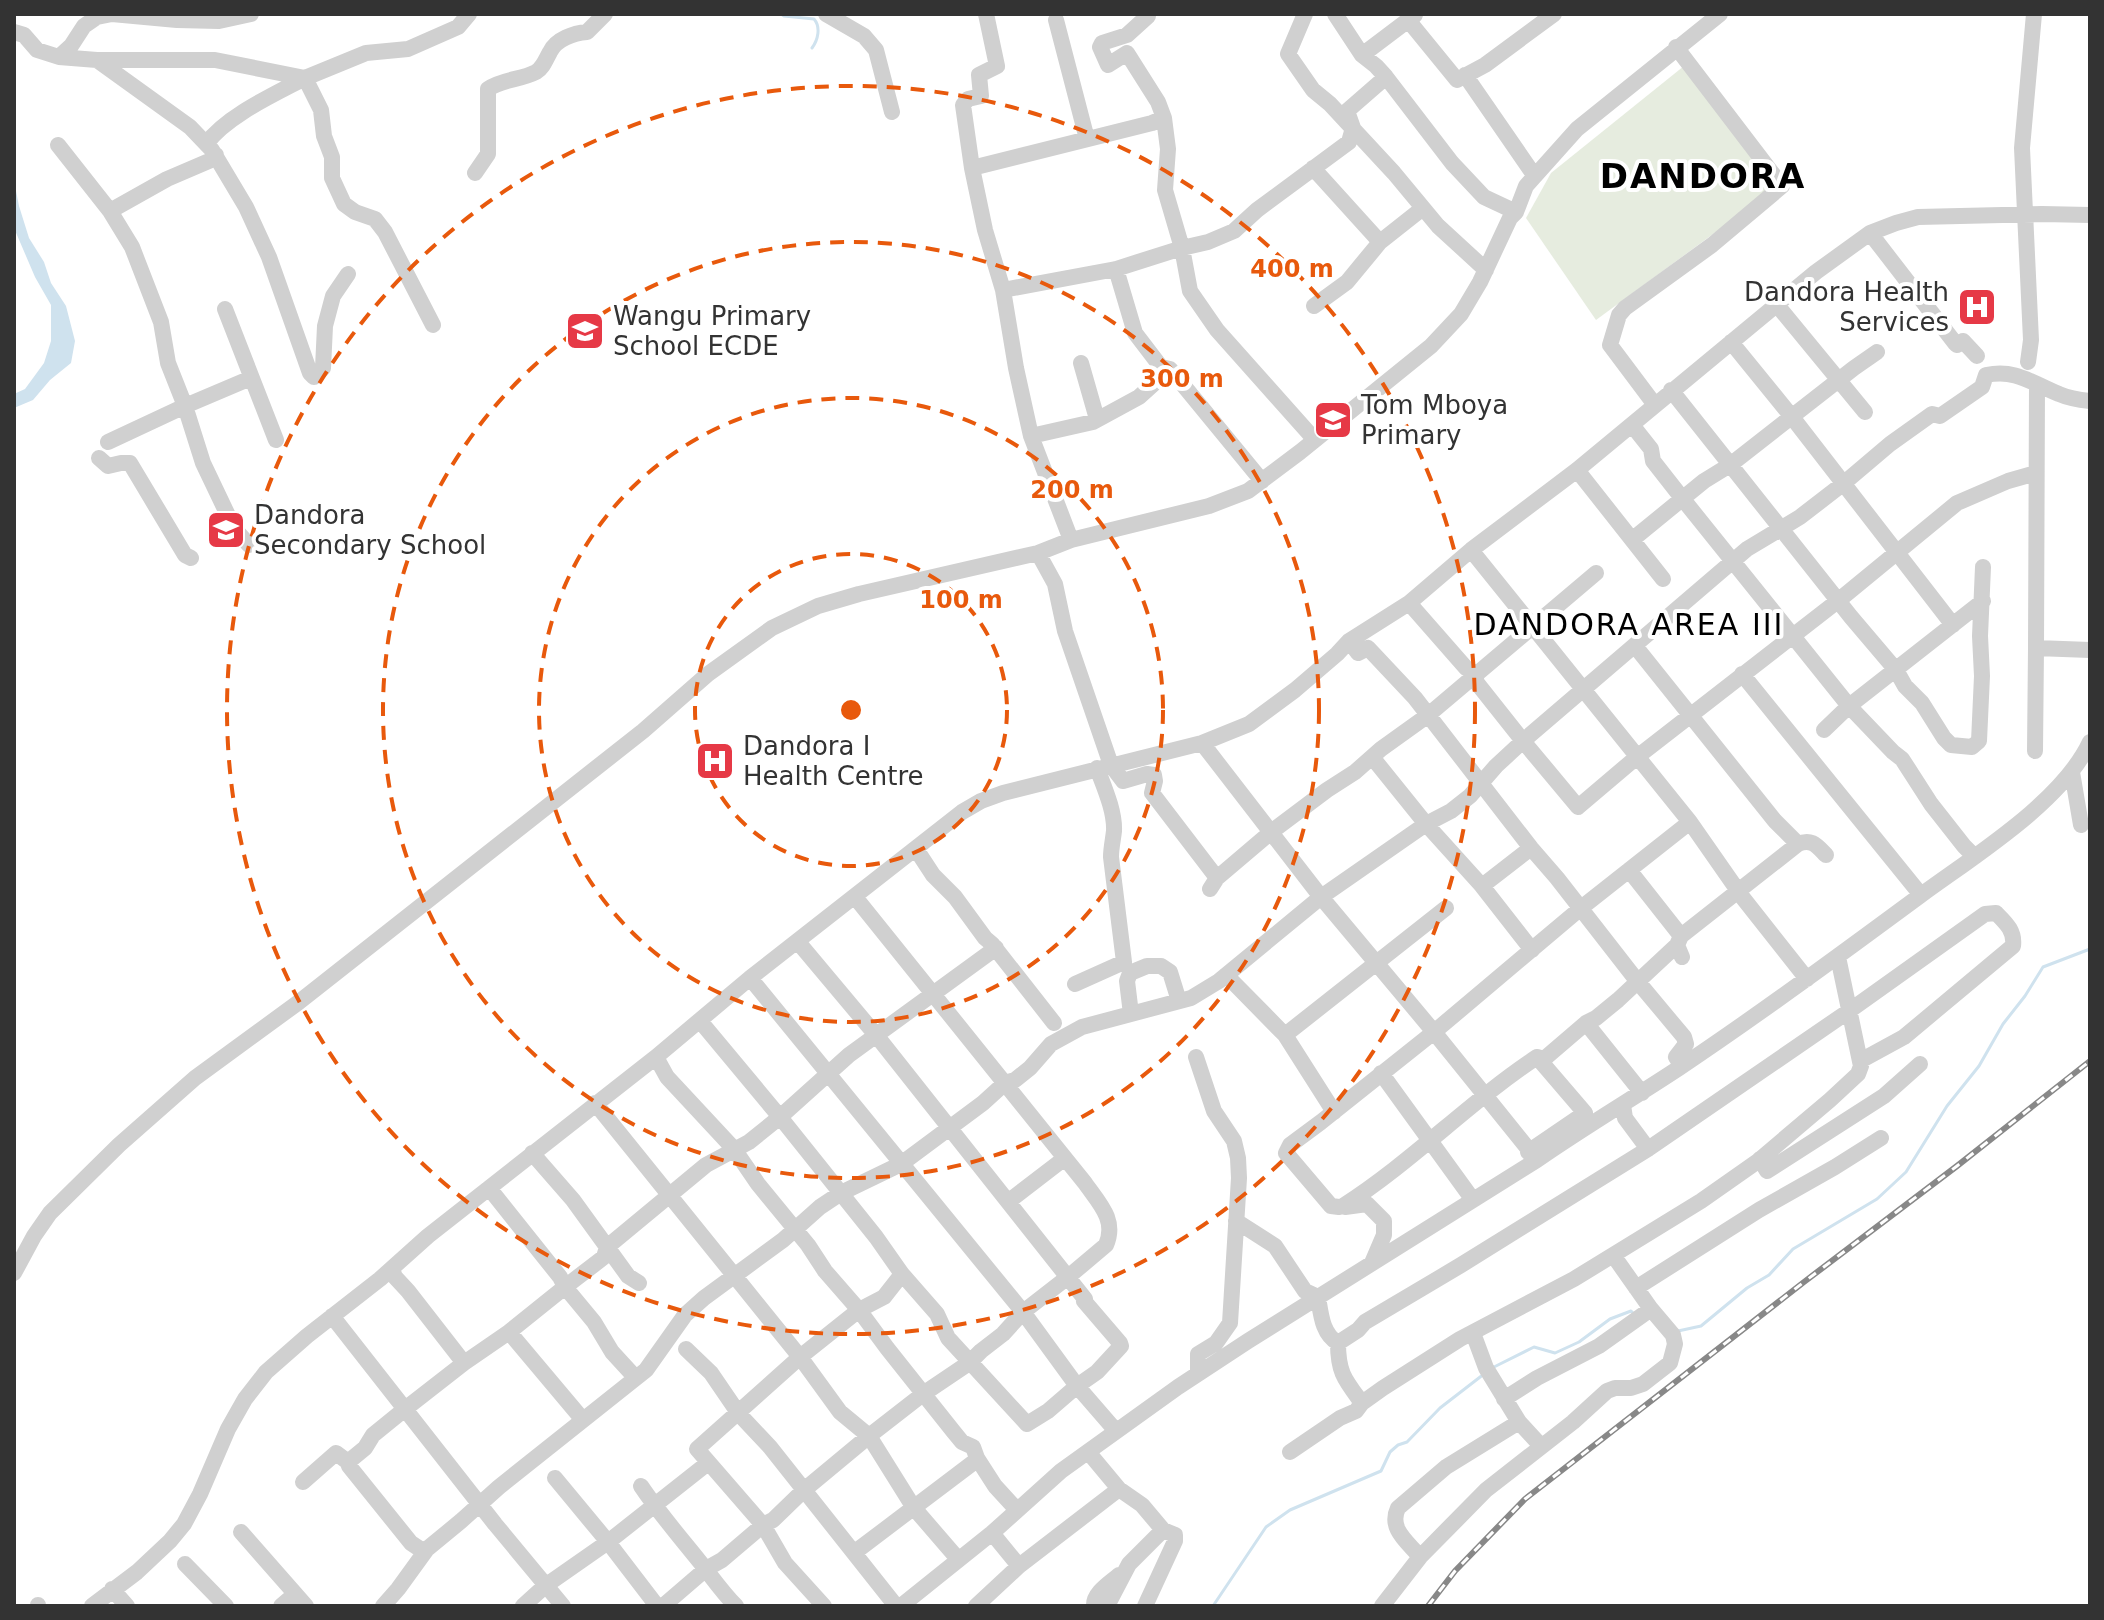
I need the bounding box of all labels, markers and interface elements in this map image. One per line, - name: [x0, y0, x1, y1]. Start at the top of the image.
- district label: DANDORA: [1600, 156, 1806, 196]
- text: 400 m: [1250, 255, 1334, 283]
- place label: Dandora Health Services: [1744, 277, 1949, 337]
- hospital icon: Dandora Health Services: [1956, 286, 1998, 328]
- place label: Wangu Primary School ECDE: [613, 301, 811, 361]
- school or university icon: Wangu Primary School ECDE: [564, 310, 606, 352]
- text: 300 m: [1140, 365, 1224, 393]
- place label: Tom Mboya Primary: [1360, 390, 1508, 450]
- school or university icon: Tom Mboya Primary: [1312, 399, 1354, 441]
- text: 200 m: [1030, 476, 1114, 504]
- place label: Dandora Secondary School: [254, 500, 486, 560]
- school or university icon: Dandora Secondary School: [205, 509, 247, 551]
- text: 100 m: [919, 586, 1003, 614]
- district label: DANDORA AREA III: [1474, 607, 1784, 642]
- centre of rings: [837, 696, 865, 724]
- place label: Dandora I Health Centre: [743, 731, 924, 791]
- hospital icon: Dandora I Health Centre: [694, 740, 736, 782]

